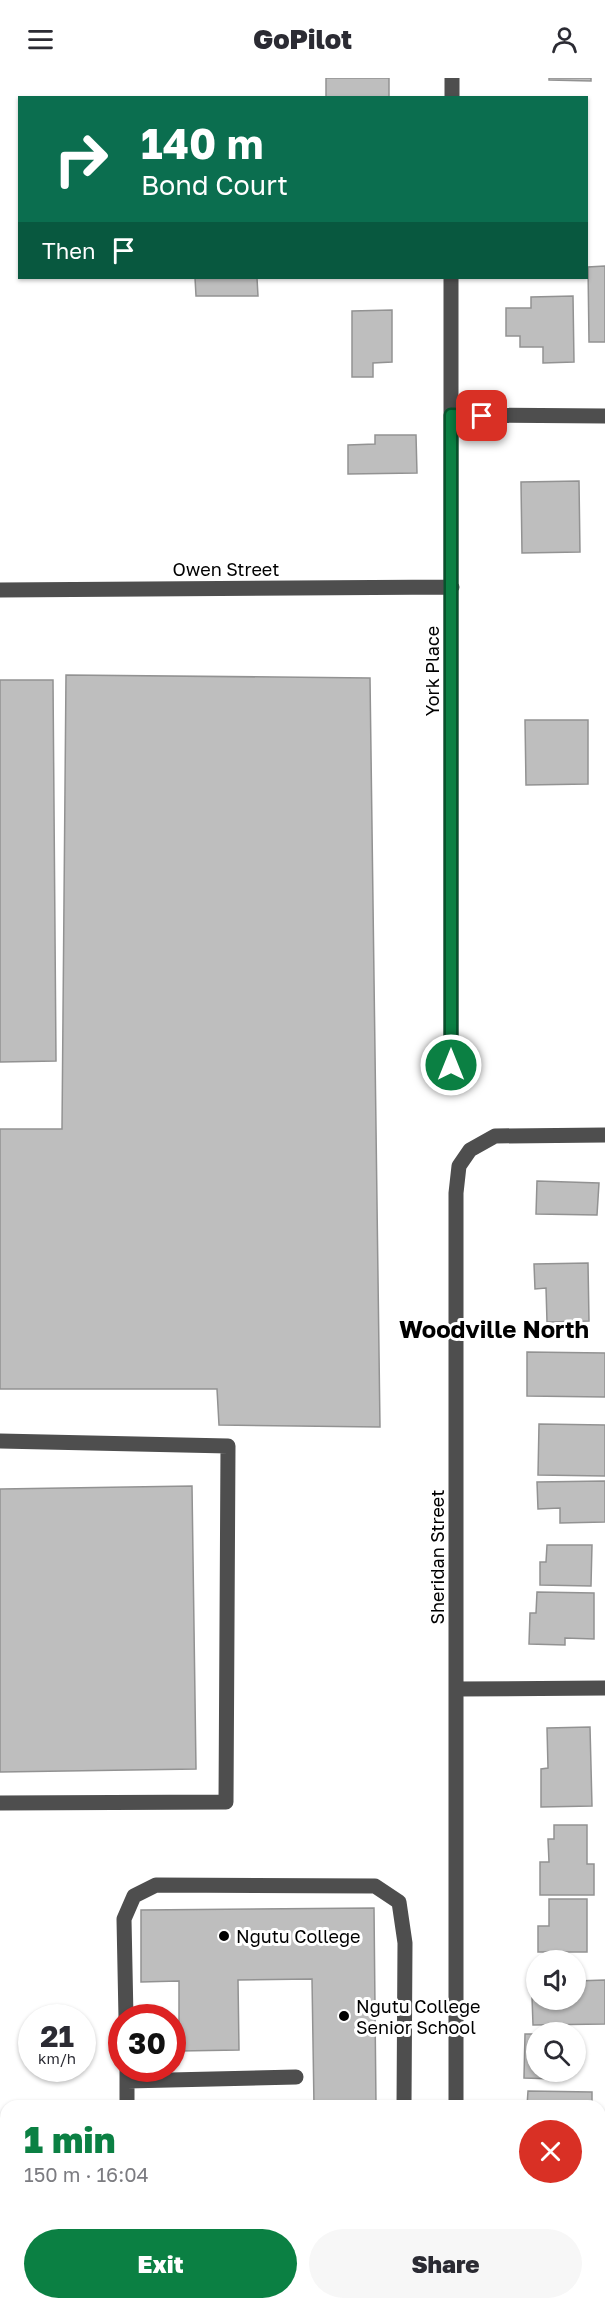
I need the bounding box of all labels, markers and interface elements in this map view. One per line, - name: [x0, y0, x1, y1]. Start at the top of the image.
- icon: menu: [24, 23, 57, 56]
- text: GoPilot: [253, 23, 352, 55]
- icon: person: [548, 23, 581, 56]
- text: 140 m: [141, 118, 263, 168]
- icon: right: [42, 120, 120, 198]
- text: Bond Court: [141, 169, 288, 201]
- icon: arrive: [107, 234, 140, 267]
- text: Then: [42, 237, 95, 264]
- pin: [456, 390, 507, 441]
- icon: arrive: [465, 399, 498, 432]
- street label: Owen Street: [172, 558, 280, 580]
- street label: York Place: [421, 626, 443, 716]
- position arrow: [419, 1033, 483, 1097]
- district label: Woodville North: [399, 1314, 589, 1343]
- street label: Sheridan Street: [426, 1490, 448, 1624]
- place label: Ngutu College: [236, 1925, 361, 1947]
- marker: Ngutu College: [217, 1929, 231, 1943]
- map controls: [526, 1950, 586, 2082]
- button: sound: [526, 1950, 586, 2010]
- place label: Ngutu College Senior School: [356, 1995, 481, 2038]
- speed limit sign: 30: [108, 2004, 186, 2082]
- marker: Ngutu College Senior School: [337, 2009, 351, 2023]
- text: 21: [40, 2018, 74, 2054]
- button: search: [526, 2022, 586, 2082]
- text: km/h: [38, 2049, 76, 2067]
- text: 1 min: [24, 2118, 115, 2161]
- button: close: [519, 2120, 582, 2183]
- text: 150 m · 16:04: [24, 2162, 149, 2186]
- button: Exit: [24, 2229, 297, 2298]
- button: Share: [309, 2229, 582, 2298]

